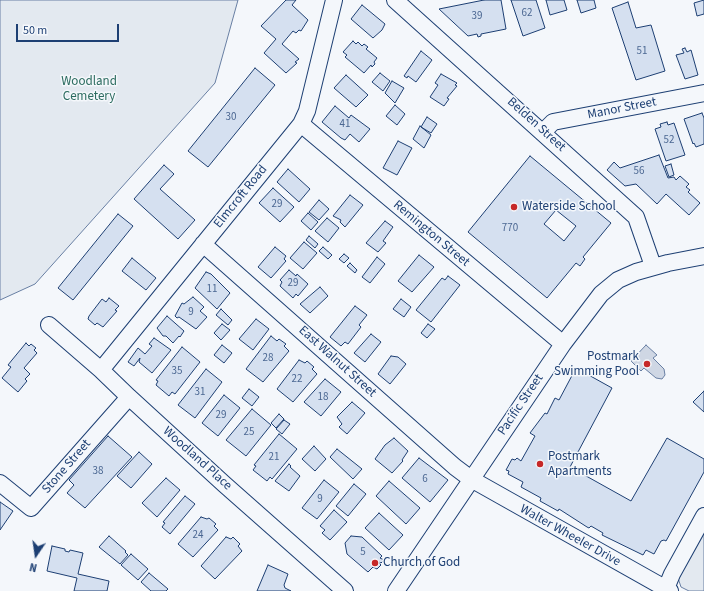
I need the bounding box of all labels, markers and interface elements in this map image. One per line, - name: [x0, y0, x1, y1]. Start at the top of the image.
- house number: 62: [522, 7, 532, 21]
- house number: 39: [472, 10, 482, 24]
- scale bar: [18, 16, 121, 42]
- text: 50 m: [23, 22, 47, 39]
- house number: 51: [637, 45, 647, 59]
- park label: Woodland Cemetery: [61, 74, 117, 105]
- street label: Belden Street: [504, 95, 568, 155]
- street label: Manor Street: [586, 95, 658, 123]
- house number: 30: [226, 111, 236, 125]
- house number: 41: [340, 118, 350, 132]
- house number: 52: [664, 134, 674, 148]
- street label: Elmcroft Road: [211, 162, 271, 232]
- house number: 56: [634, 165, 644, 179]
- house number: 29: [272, 198, 282, 212]
- street label: Remington Street: [390, 198, 472, 270]
- place label: Waterside School: [522, 199, 616, 215]
- marker: Waterside School: [509, 202, 519, 212]
- house number: 770: [502, 222, 518, 236]
- house number: 29: [288, 277, 298, 291]
- house number: 11: [207, 283, 217, 297]
- house number: 9: [188, 306, 194, 320]
- street label: East Walnut Street: [295, 323, 379, 401]
- place label: Postmark Swimming Pool: [554, 349, 639, 380]
- house number: 28: [263, 352, 273, 366]
- marker: Postmark Swimming Pool: [642, 359, 652, 369]
- house number: 35: [172, 365, 182, 379]
- street label: Pacific Street: [495, 371, 547, 439]
- house number: 22: [292, 373, 302, 387]
- house number: 31: [195, 386, 205, 400]
- house number: 18: [318, 391, 328, 405]
- house number: 29: [216, 409, 226, 423]
- street label: Woodland Place: [159, 424, 235, 494]
- house number: 25: [244, 426, 254, 440]
- street label: Stone Street: [39, 437, 95, 497]
- place label: Postmark Apartments: [548, 449, 612, 480]
- house number: 21: [269, 451, 279, 465]
- marker: Postmark Apartments: [535, 459, 545, 469]
- house number: 38: [93, 465, 103, 479]
- house number: 6: [422, 473, 428, 487]
- house number: 9: [317, 493, 323, 507]
- street label: Walter Wheeler Drive: [517, 502, 623, 570]
- house number: 24: [193, 529, 203, 543]
- north arrow: [16, 535, 56, 575]
- house number: 5: [360, 546, 366, 560]
- place label: Church of God: [383, 555, 460, 571]
- marker: Church of God: [370, 558, 380, 568]
- text: N: [28, 559, 38, 575]

